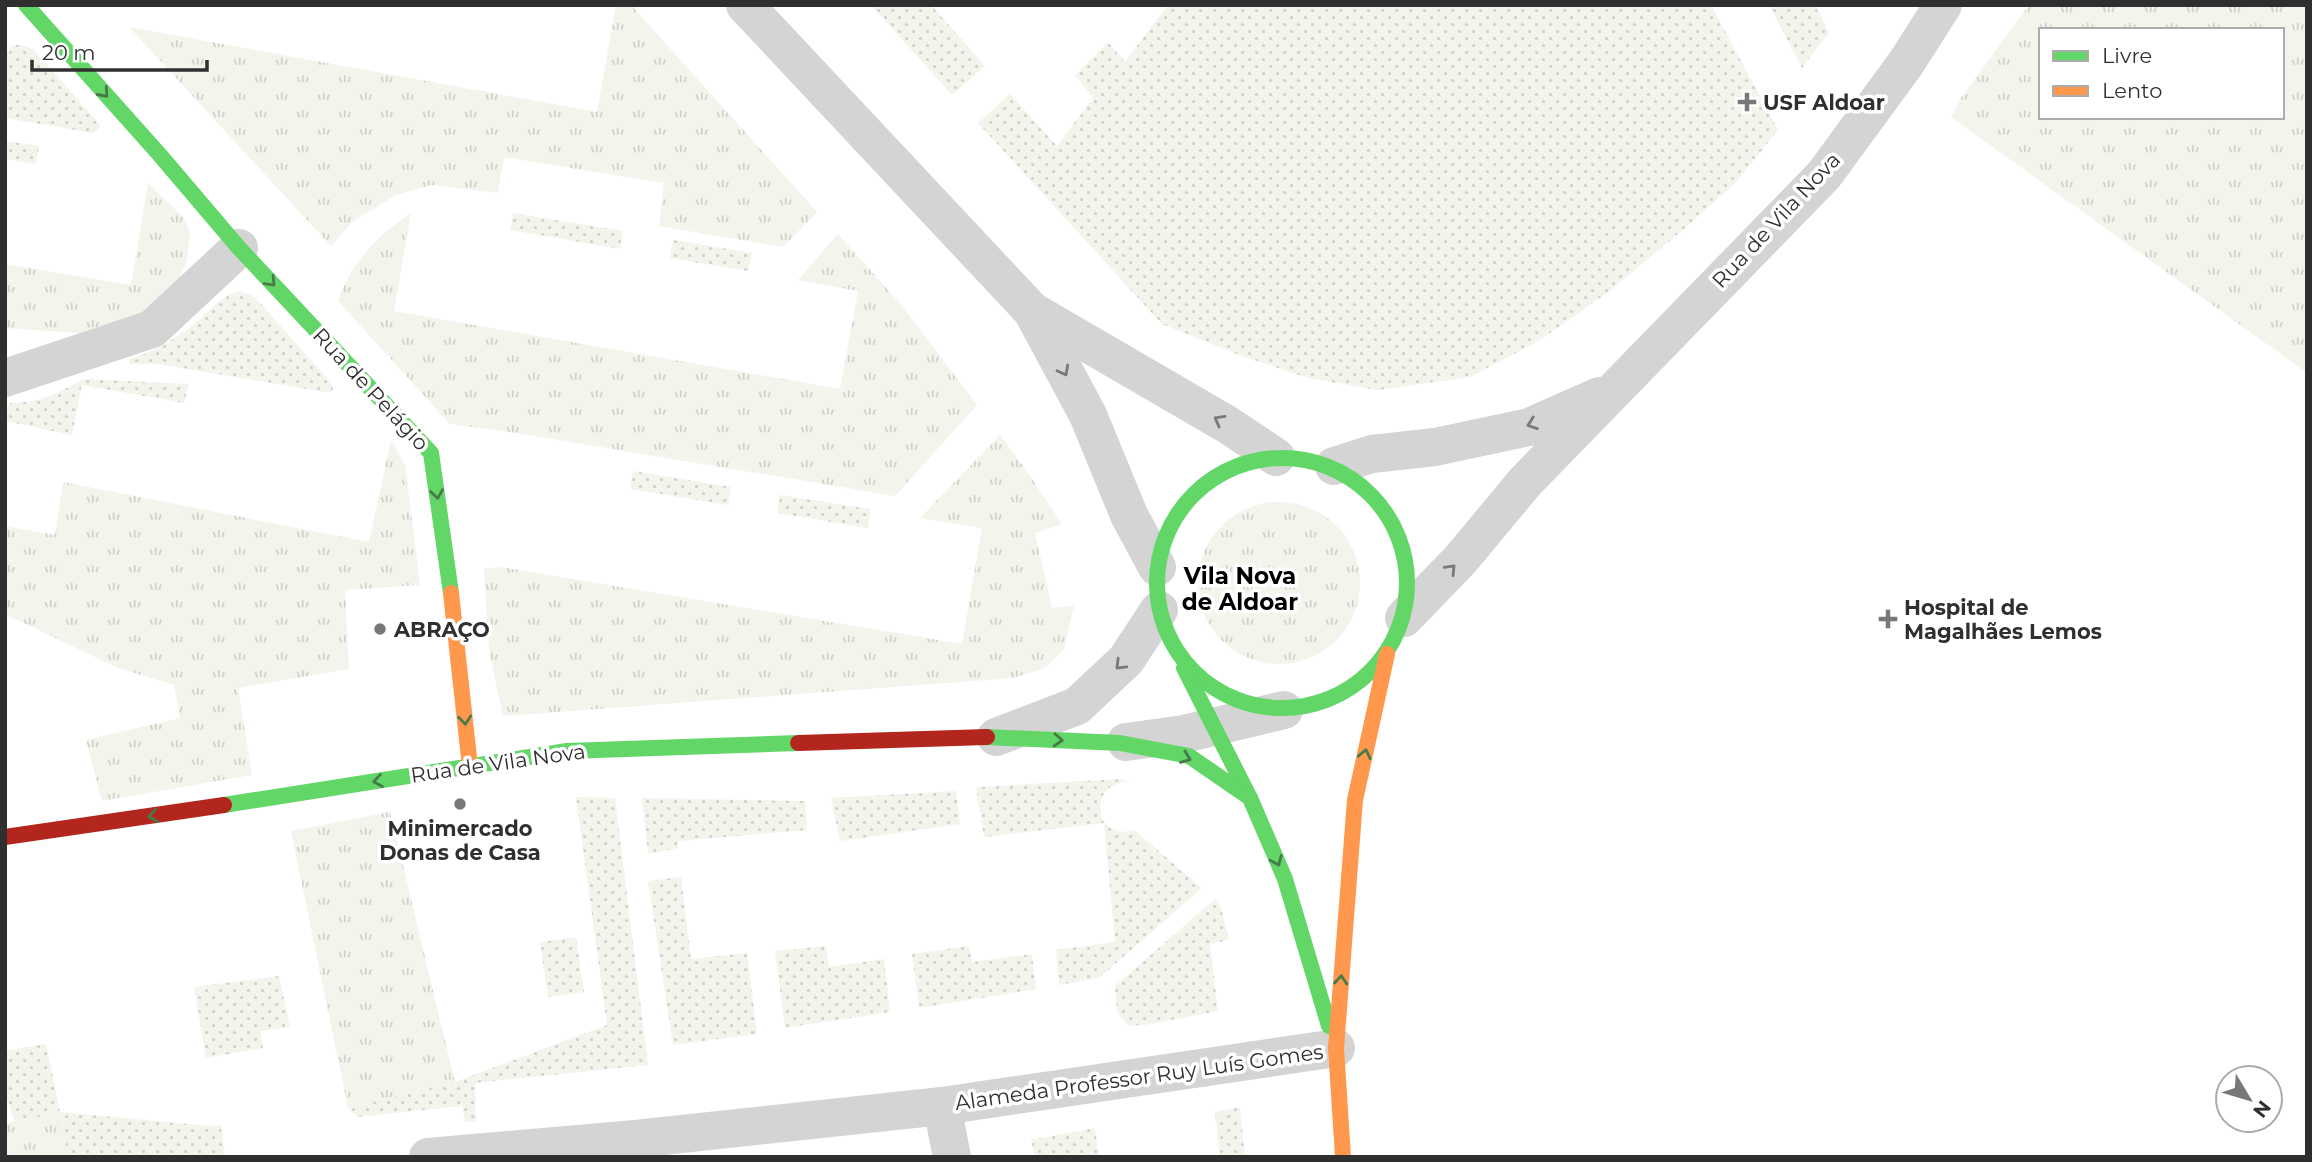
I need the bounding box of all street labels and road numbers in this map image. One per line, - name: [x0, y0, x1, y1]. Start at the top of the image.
- street label: Rua de Vila Nova: [1707, 147, 1845, 293]
- street label: Rua de Pelágio: [308, 323, 434, 455]
- street label: Rua de Vila Nova: [409, 738, 587, 788]
- street label: Alameda Professor Ruy Luís Gomes: [953, 1039, 1325, 1115]

